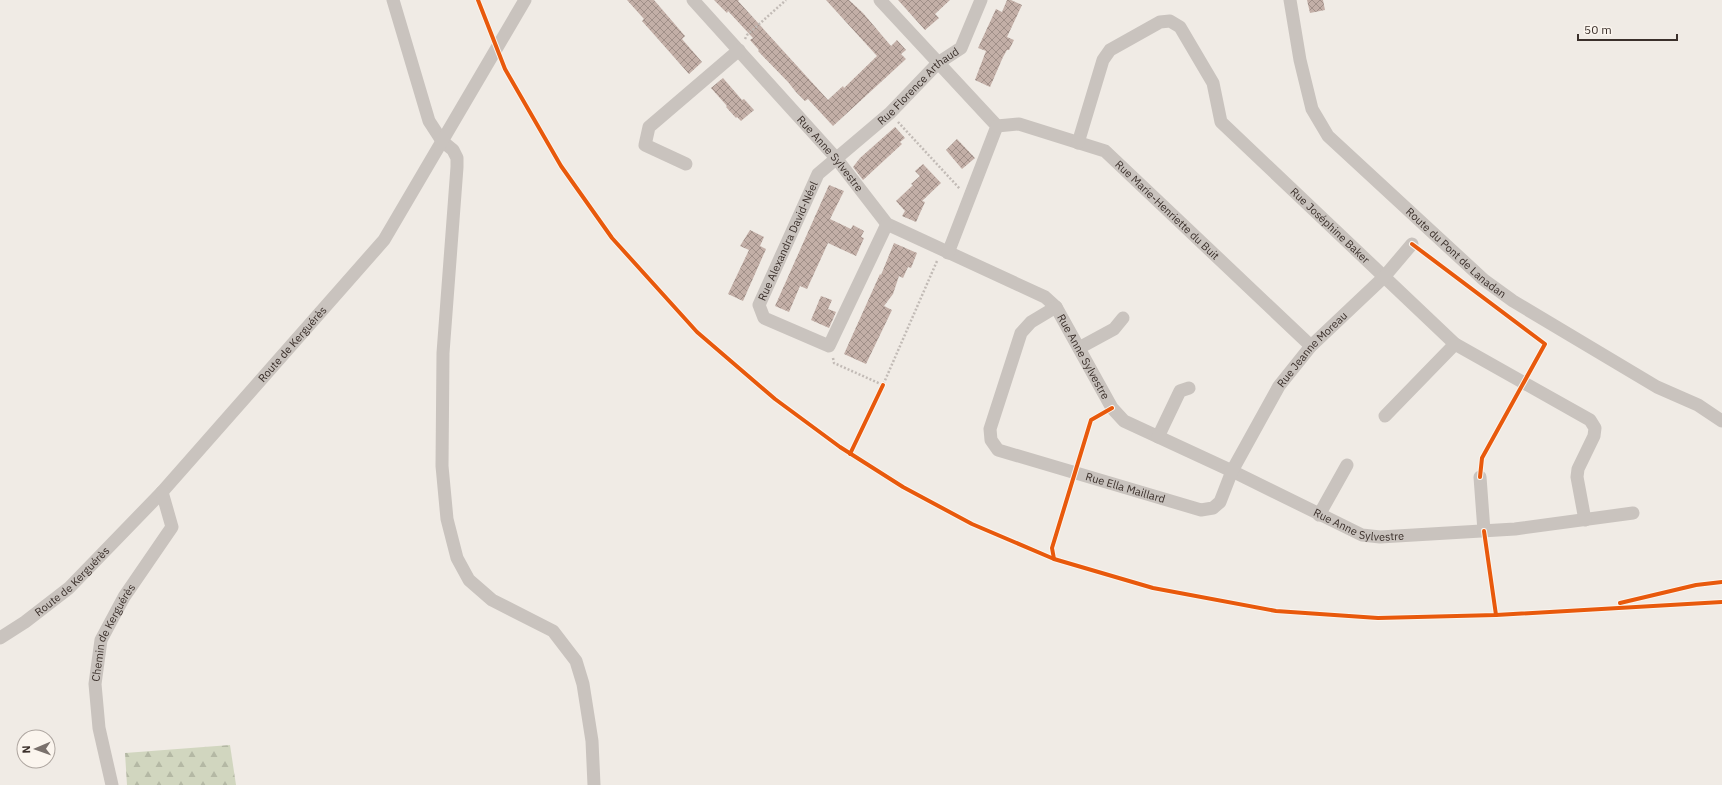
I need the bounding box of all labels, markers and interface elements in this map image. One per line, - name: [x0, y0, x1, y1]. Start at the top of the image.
- scale bar: [1578, 16, 1677, 42]
- text: 50 m: [1584, 22, 1612, 37]
- street label: Rue Florence Arthaud: [874, 44, 962, 128]
- street label: Rue Anne Sylvestre: [794, 113, 866, 194]
- street label: Rue Marie-Henriette du Buit: [1112, 157, 1223, 263]
- street label: Rue Alexandra David-Néel: [755, 179, 821, 303]
- street label: Rue Joséphine Baker: [1287, 184, 1373, 266]
- street label: Route du Pont de Lanadan: [1403, 205, 1509, 301]
- street label: Route de Kerguérès: [255, 303, 330, 385]
- street label: Rue Jeanne Moreau: [1274, 309, 1350, 390]
- street label: Rue Anne Sylvestre: [1054, 311, 1113, 402]
- street label: Rue Ella Maillard: [1084, 469, 1167, 506]
- street label: Rue Anne Sylvestre: [1311, 505, 1405, 544]
- street label: Route de Kerguérès: [32, 544, 112, 619]
- street label: Chemin de Kerguérès: [88, 581, 138, 682]
- north arrow: [16, 729, 56, 769]
- text: N: [19, 745, 33, 754]

